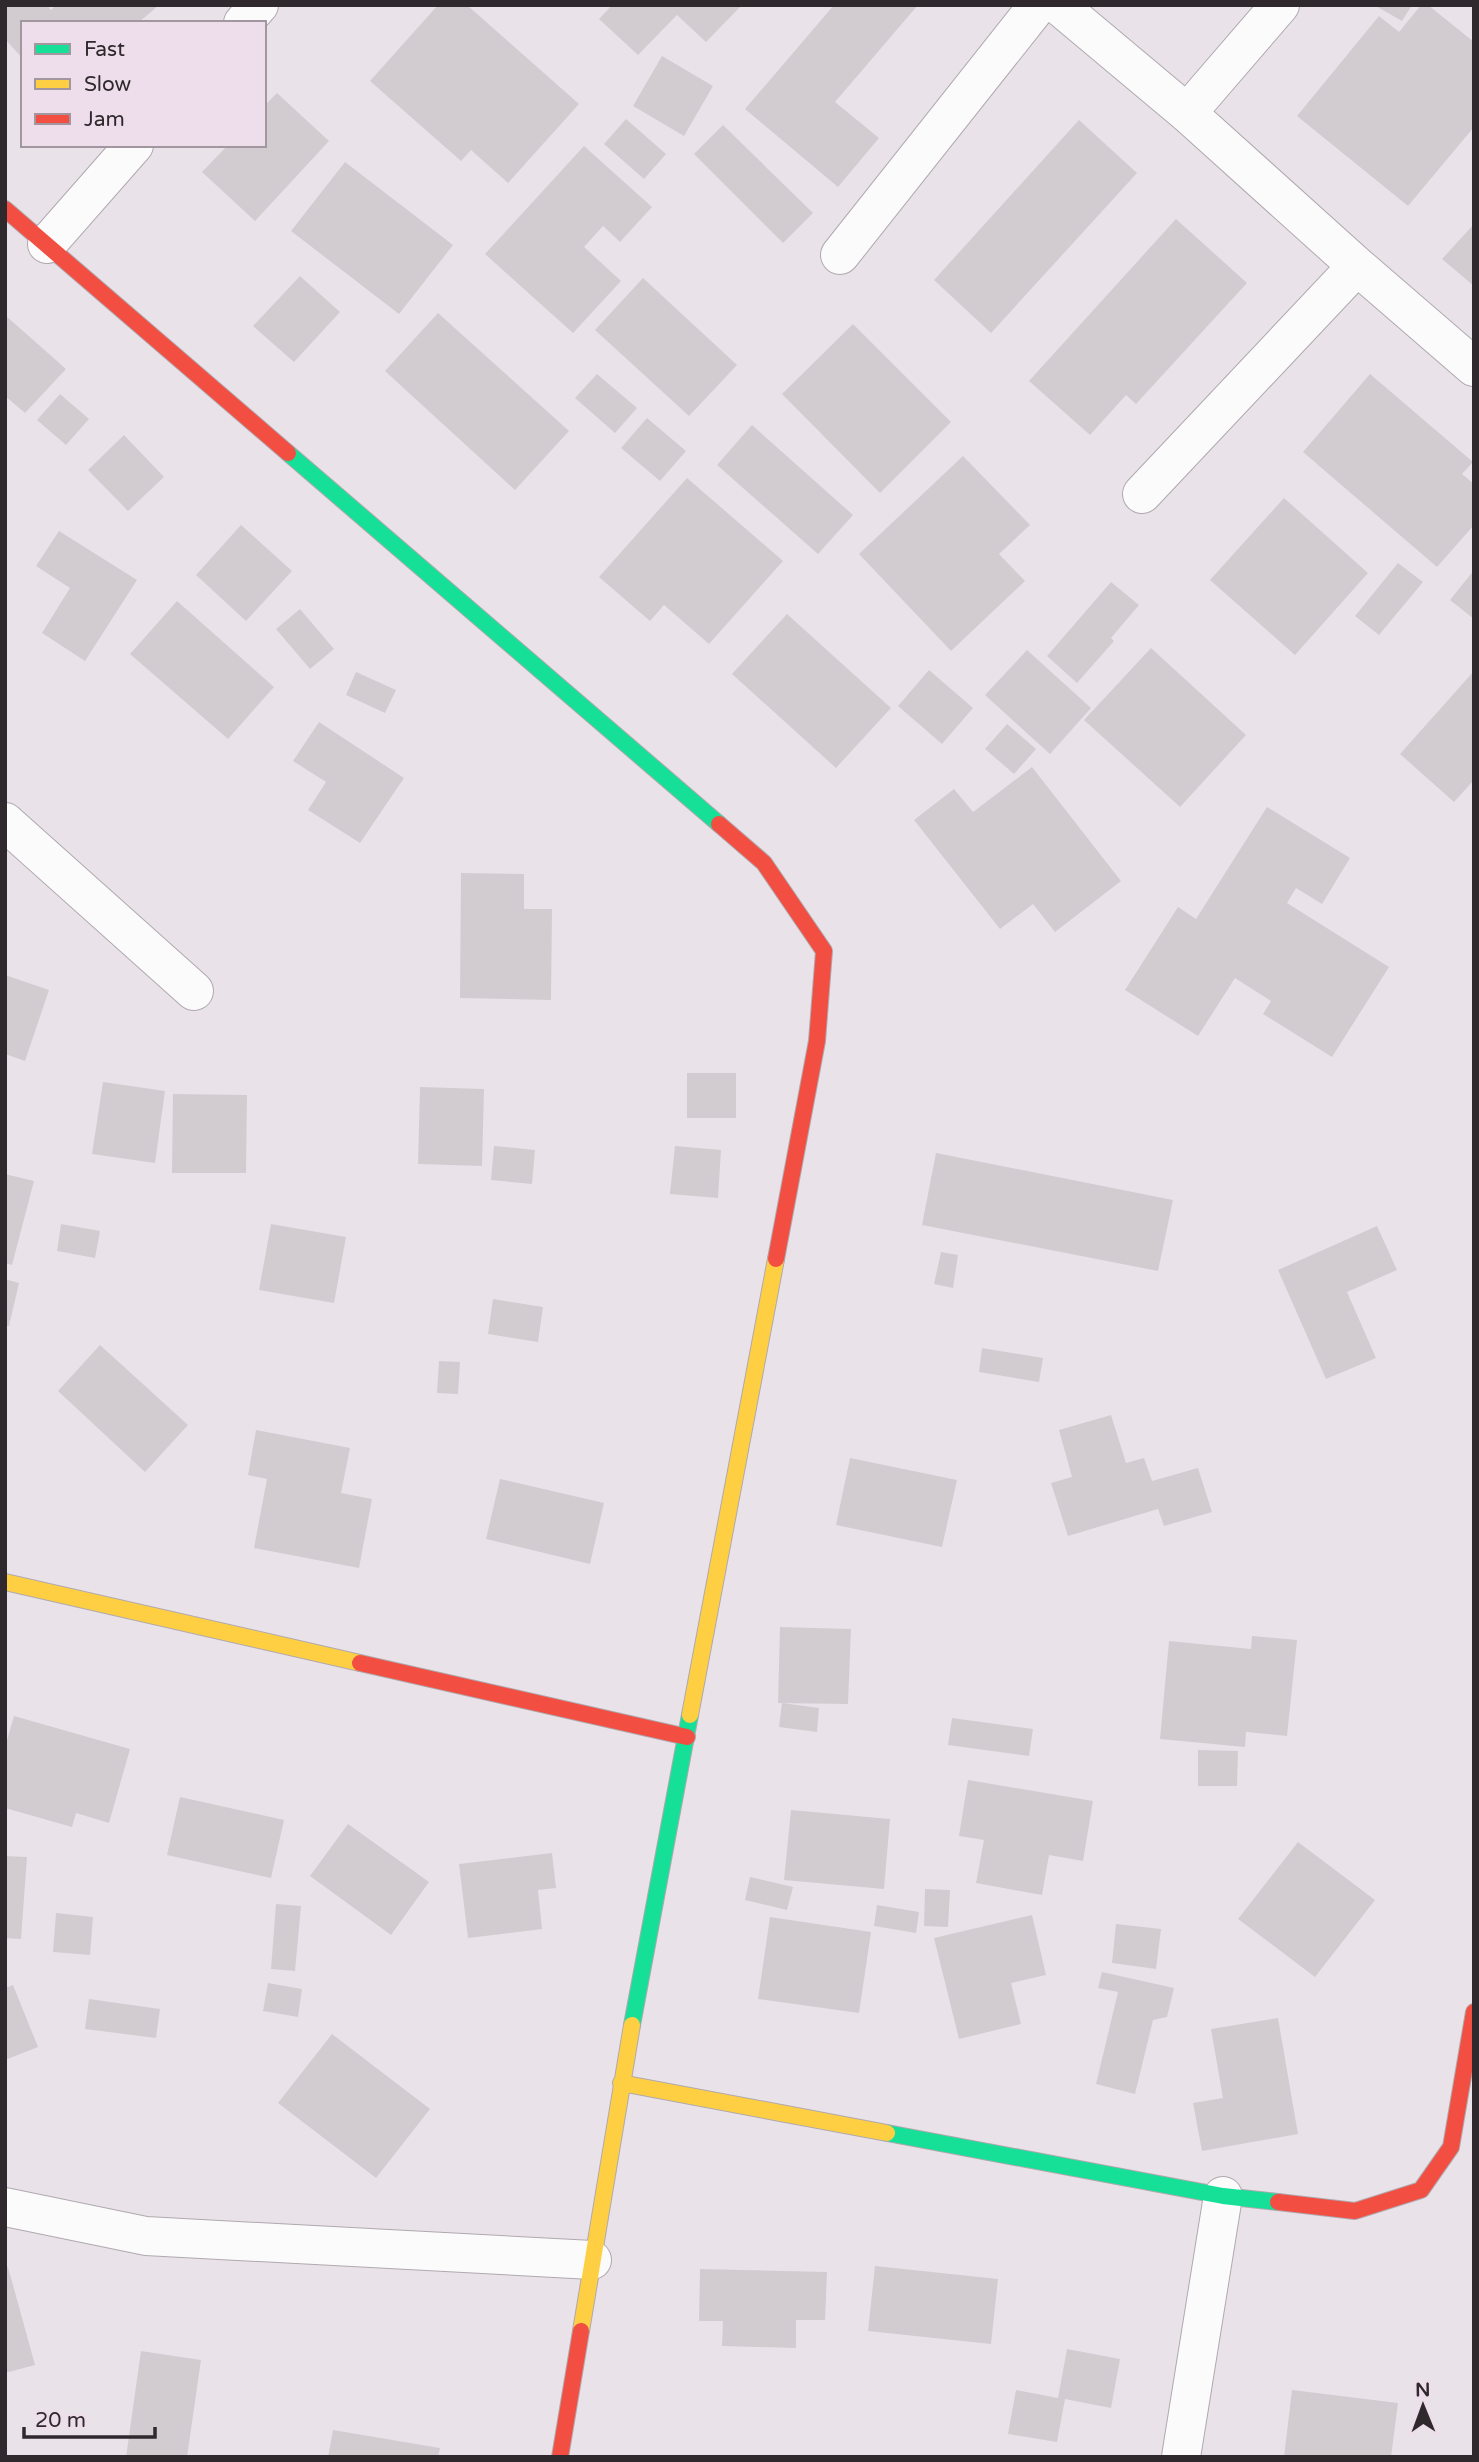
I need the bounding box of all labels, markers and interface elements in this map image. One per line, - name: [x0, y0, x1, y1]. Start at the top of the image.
- legend: [21, 21, 266, 147]
- text: Fast: [84, 37, 125, 62]
- text: Slow: [84, 72, 132, 97]
- text: Jam: [84, 107, 125, 132]
- north arrow: [1388, 2371, 1458, 2441]
- text: N: [1415, 2379, 1431, 2401]
- scale bar: [24, 2396, 156, 2440]
- text: 20 m: [35, 2408, 86, 2433]

